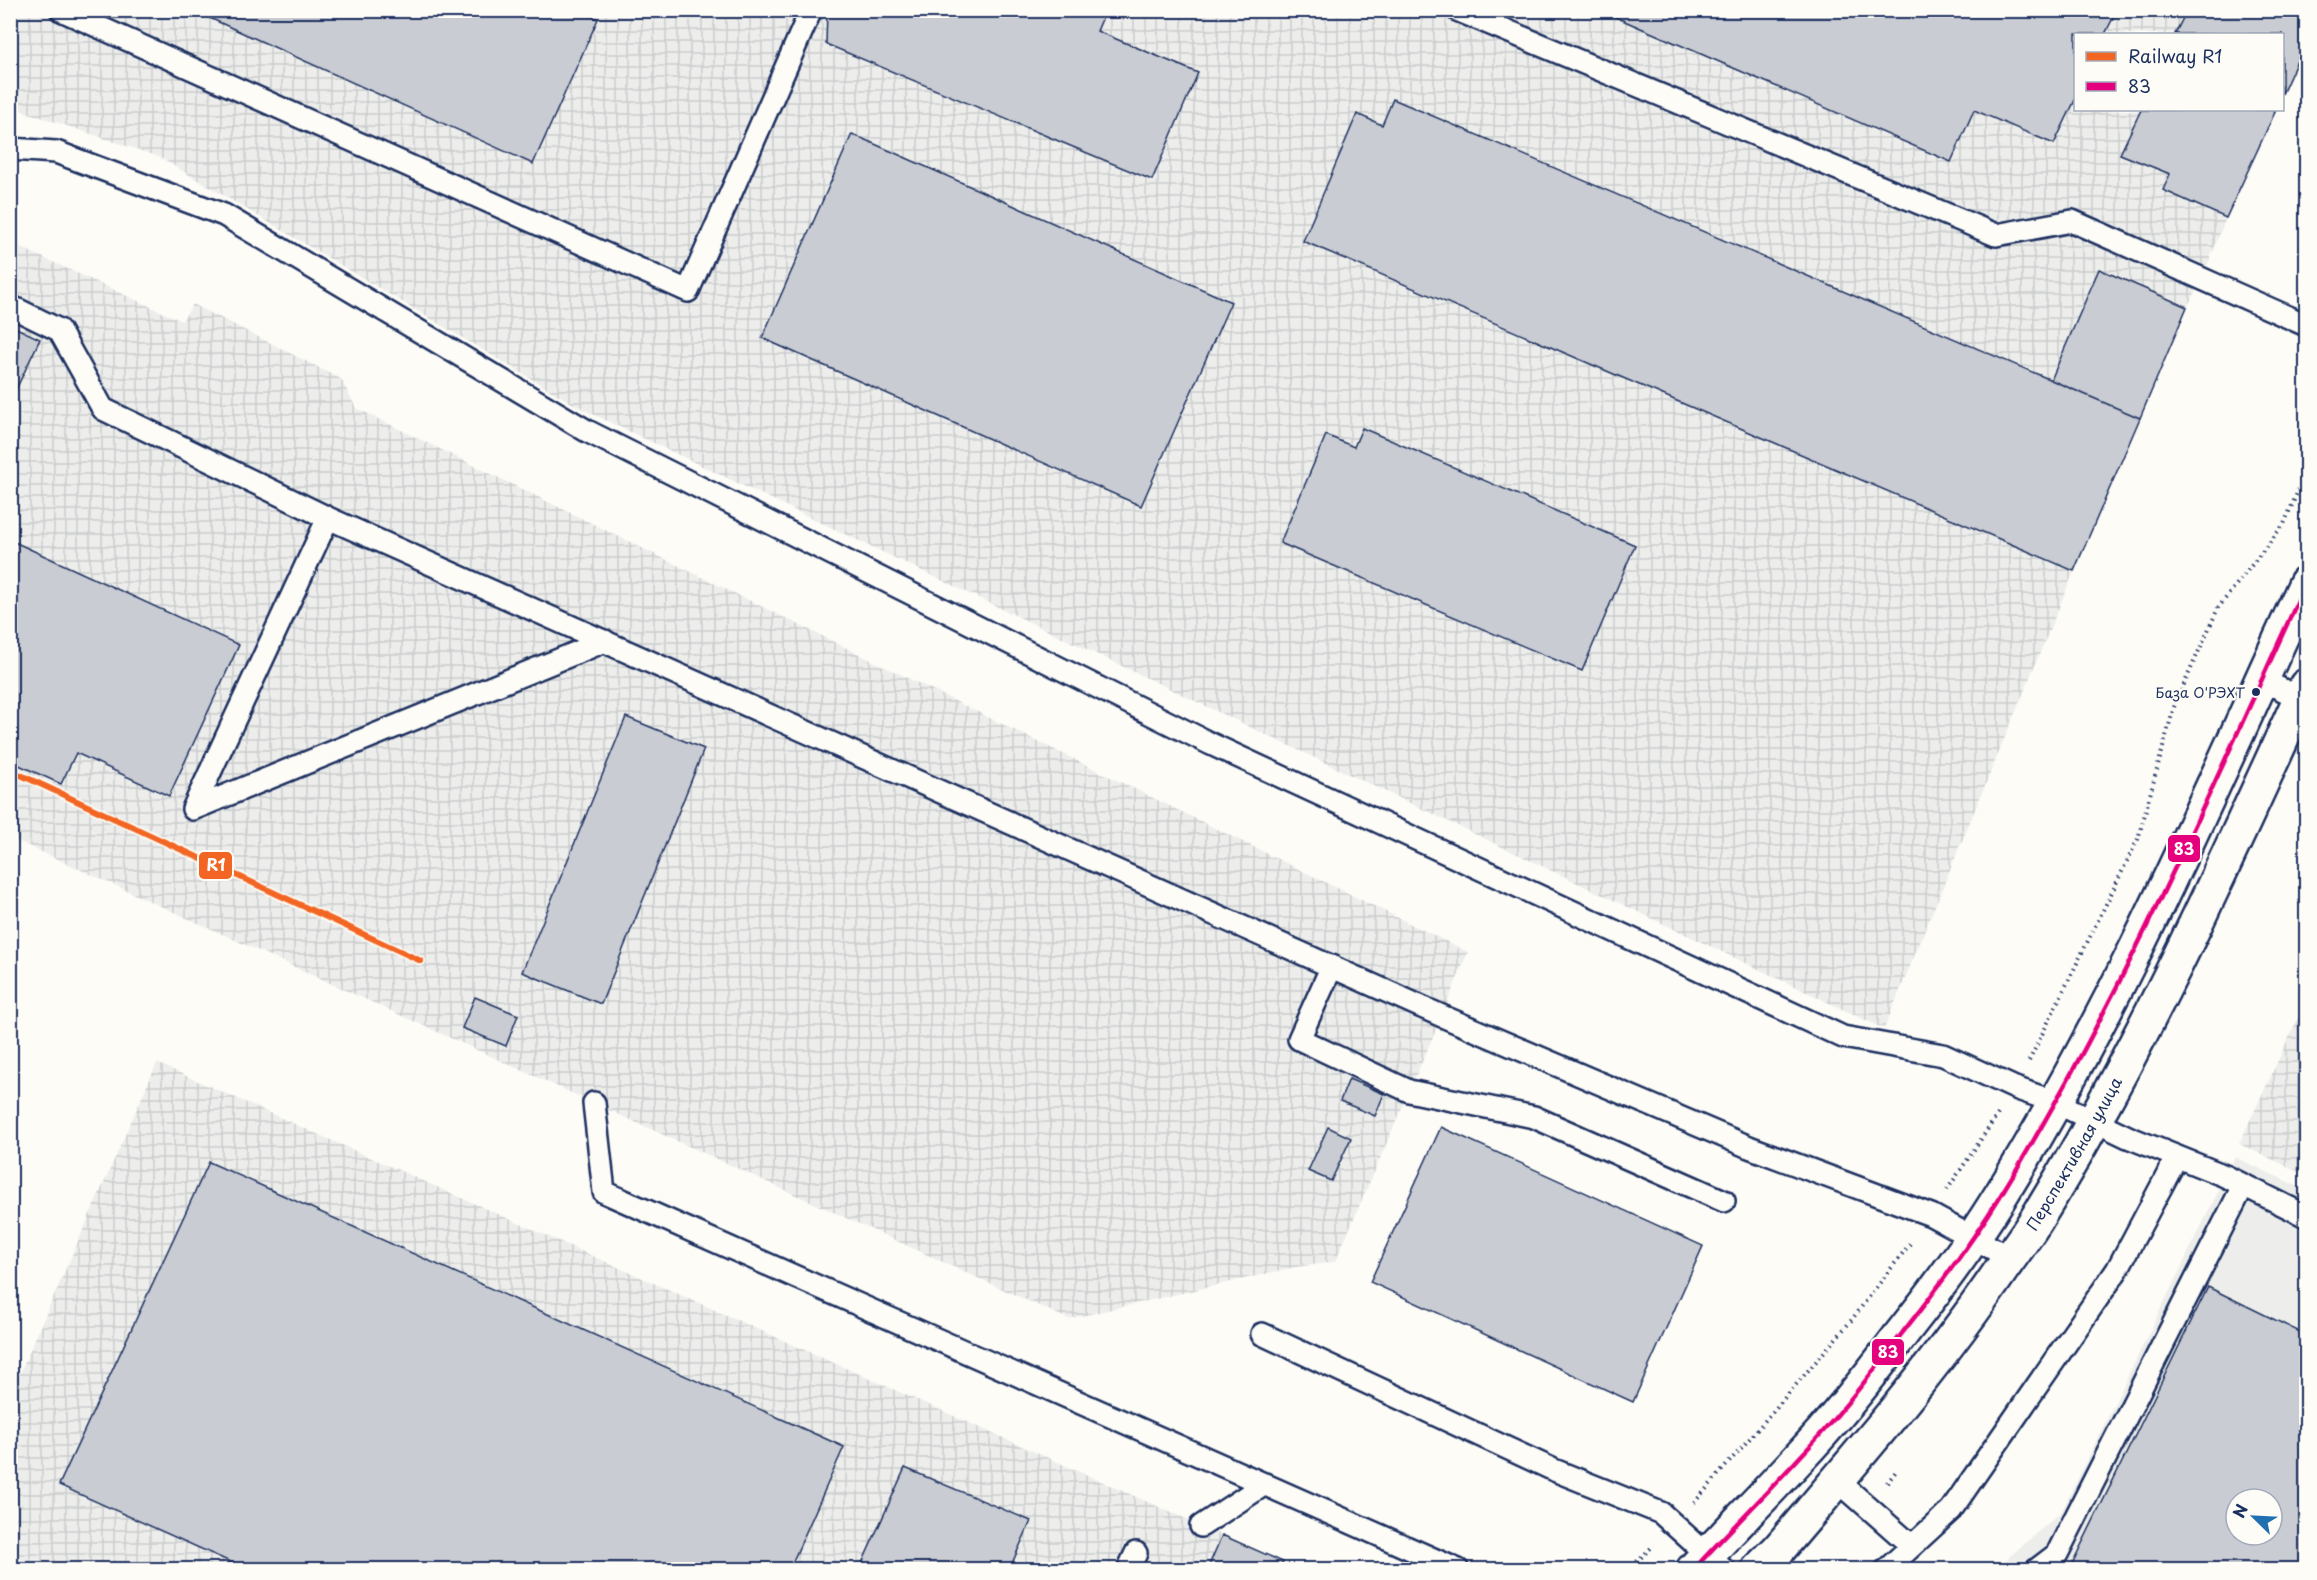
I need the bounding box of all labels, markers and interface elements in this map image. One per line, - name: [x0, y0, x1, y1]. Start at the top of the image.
- legend: [2074, 33, 2284, 111]
- text: Railway R1: [2128, 42, 2222, 69]
- text: 83: [2128, 72, 2151, 99]
- place label: База О'РЭХТ: [2156, 682, 2245, 703]
- marker: База О'РЭХТ: [2250, 686, 2262, 698]
- line badge: 83: [2167, 834, 2201, 863]
- text: 83: [2174, 836, 2194, 860]
- line badge: R1: [198, 851, 233, 880]
- text: R1: [207, 852, 226, 876]
- street label: Перспективная улица: [2019, 1072, 2127, 1235]
- line badge: 83: [1871, 1338, 1905, 1366]
- text: 83: [1878, 1339, 1898, 1363]
- north arrow: [2224, 1487, 2284, 1547]
- text: N: [2226, 1500, 2253, 1521]

